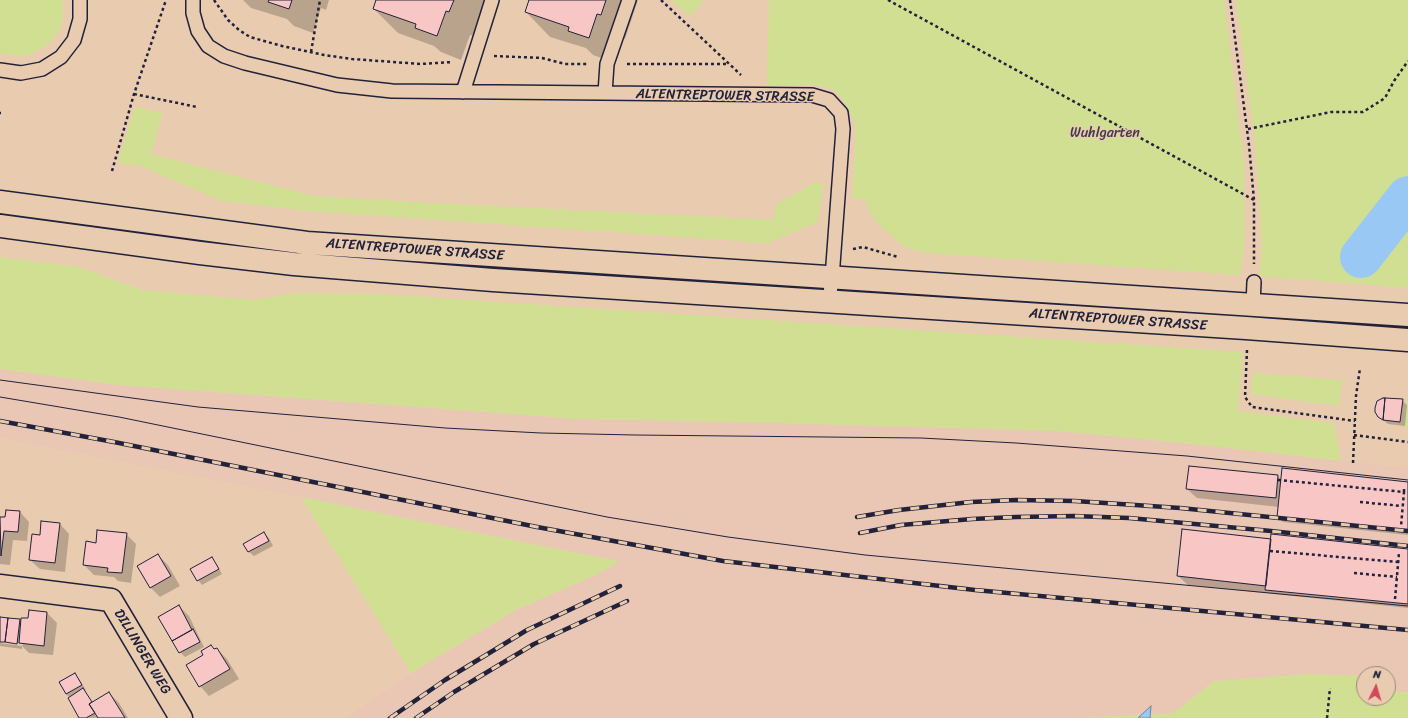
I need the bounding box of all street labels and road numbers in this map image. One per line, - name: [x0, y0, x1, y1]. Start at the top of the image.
- street label: ALTENTREPTOWER STRASSE: [636, 86, 814, 106]
- street label: ALTENTREPTOWER STRASSE: [325, 235, 505, 265]
- street label: ALTENTREPTOWER STRASSE: [1028, 305, 1208, 335]
- street label: DILLINGER WEG: [110, 606, 174, 698]

